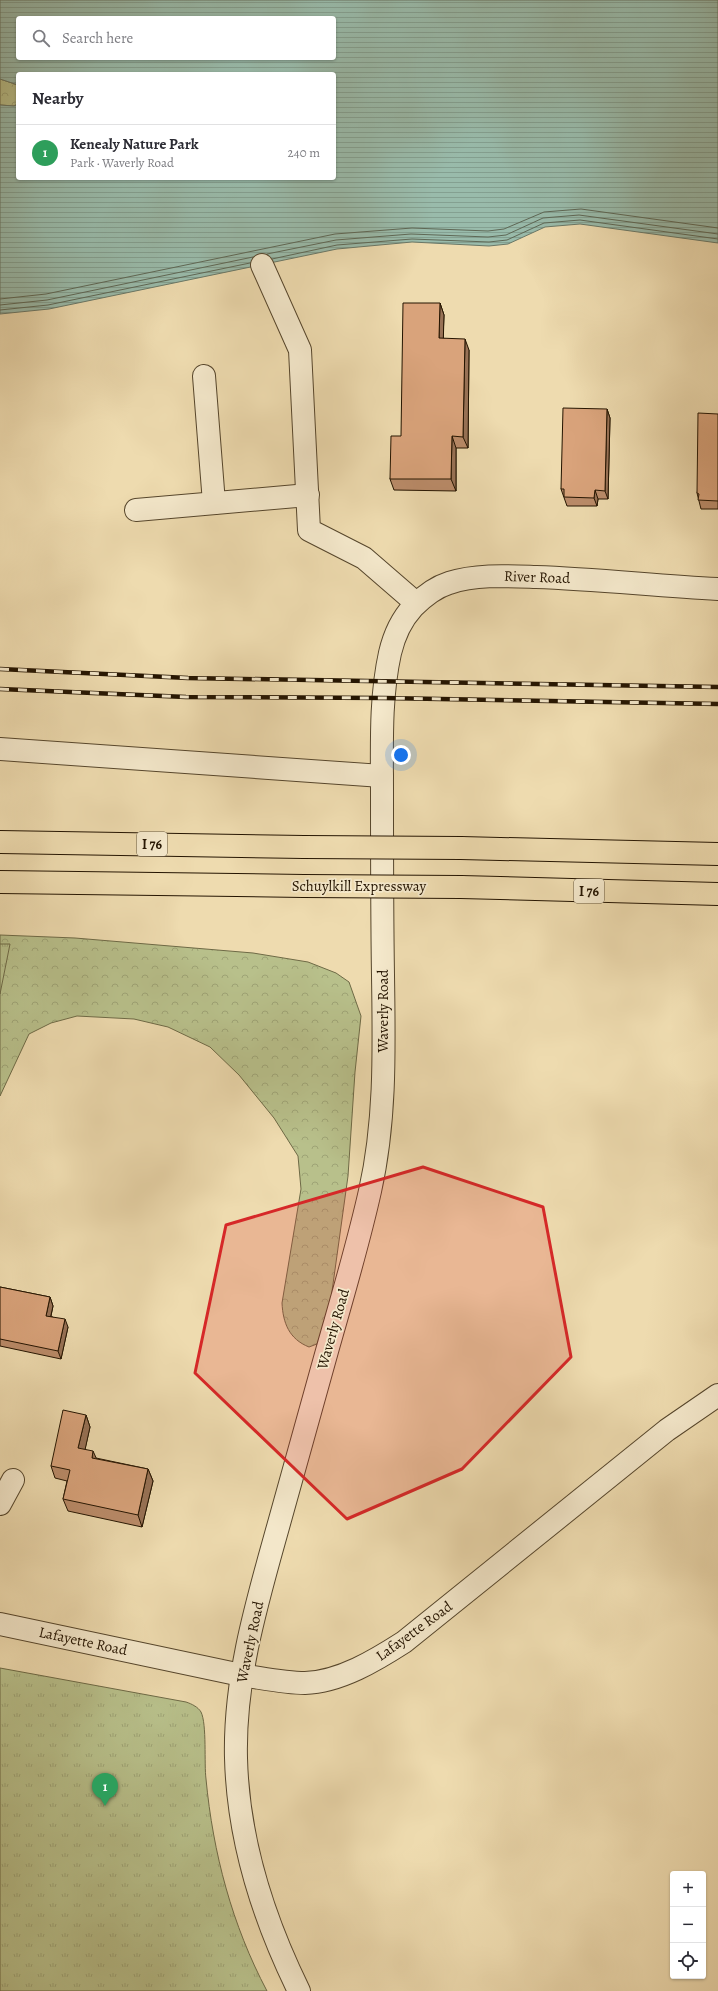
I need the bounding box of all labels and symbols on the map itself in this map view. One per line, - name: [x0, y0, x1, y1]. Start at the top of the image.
- street label: River Road: [503, 566, 571, 588]
- your location: [391, 745, 411, 765]
- road number: I 76: [137, 832, 167, 856]
- street label: Schuylkill Expressway: [292, 876, 427, 896]
- road number: I 76: [574, 879, 604, 903]
- street label: Waverly Road: [373, 969, 393, 1053]
- street label: Waverly Road: [312, 1285, 354, 1373]
- street label: Lafayette Road: [372, 1596, 457, 1666]
- street label: Waverly Road: [231, 1598, 269, 1686]
- street label: Lafayette Road: [37, 1622, 130, 1660]
- pin: 1: [92, 1773, 118, 1806]

